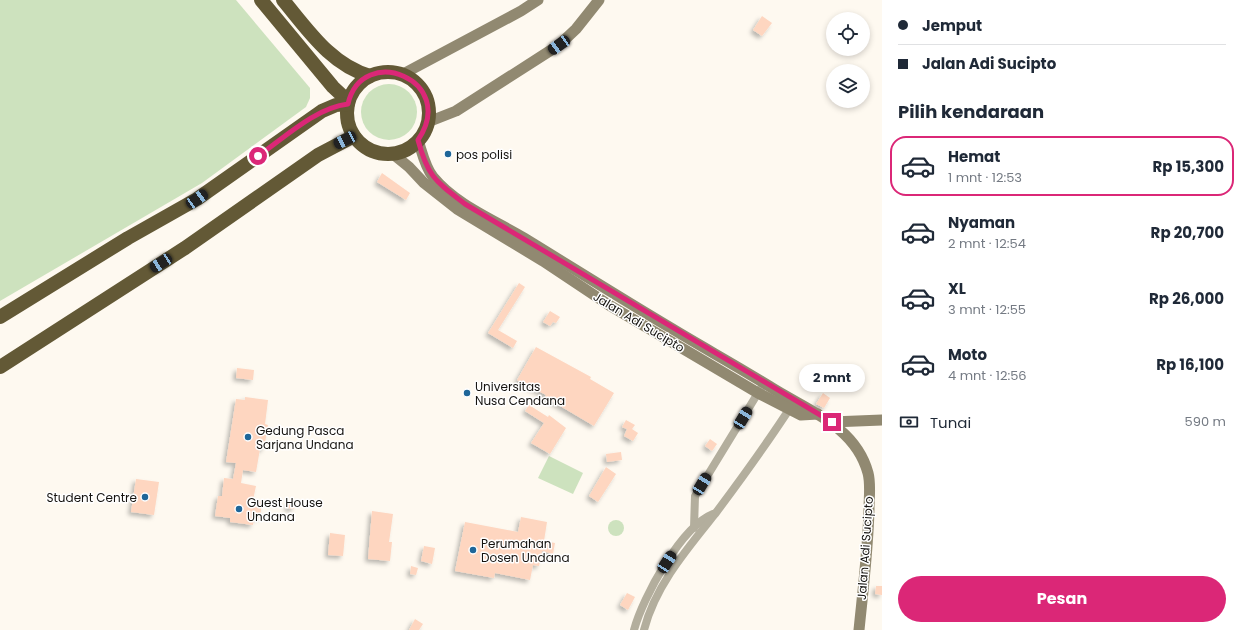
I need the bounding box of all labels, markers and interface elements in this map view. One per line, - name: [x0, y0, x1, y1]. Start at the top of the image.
- map controls: [826, 12, 870, 108]
- button: locate: [826, 12, 870, 56]
- text: Jemput: [922, 15, 982, 36]
- car: [546, 33, 572, 57]
- text: Jalan Adi Sucipto: [922, 53, 1056, 74]
- button: layers: [826, 64, 870, 108]
- text: Pilih kendaraan: [898, 99, 1044, 124]
- car: [332, 129, 358, 151]
- place label: pos polisi: [456, 146, 512, 163]
- text: Hemat: [948, 146, 1000, 167]
- route start: [249, 147, 267, 165]
- icon: car: [900, 148, 936, 184]
- marker: pos polisi: [443, 149, 453, 159]
- text: Rp 15,300: [1153, 156, 1224, 177]
- text: 1 mnt · 12:53: [948, 168, 1022, 187]
- car: [184, 187, 210, 211]
- text: Nyaman: [948, 212, 1015, 233]
- icon: car: [900, 214, 936, 250]
- text: Rp 20,700: [1151, 222, 1224, 243]
- text: 2 mnt · 12:54: [948, 234, 1026, 253]
- car: [148, 251, 174, 275]
- text: XL: [948, 278, 966, 299]
- icon: car: [900, 280, 936, 316]
- street label: Jalan Adi Sucipto: [590, 288, 688, 356]
- text: Rp 26,000: [1149, 288, 1224, 309]
- text: 3 mnt · 12:55: [948, 300, 1026, 319]
- text: Moto: [948, 344, 987, 365]
- icon: car: [900, 346, 936, 382]
- text: Rp 16,100: [1156, 354, 1224, 375]
- callout: 2 mnt: [799, 364, 865, 392]
- text: 4 mnt · 12:56: [948, 366, 1027, 385]
- text: 2 mnt: [813, 368, 851, 387]
- place label: Universitas Nusa Cendana: [475, 378, 565, 409]
- marker: Universitas Nusa Cendana: [462, 388, 472, 398]
- car: [732, 405, 754, 431]
- icon: cash: [898, 411, 920, 433]
- text: Tunai: [930, 412, 971, 433]
- text: 590 m: [1185, 412, 1226, 431]
- route end: [823, 413, 841, 431]
- place label: Gedung Pasca Sarjana Undana: [256, 422, 354, 453]
- marker: Gedung Pasca Sarjana Undana: [243, 432, 253, 442]
- car: [691, 471, 713, 497]
- place label: Student Centre: [46, 489, 137, 506]
- marker: Student Centre: [140, 492, 150, 502]
- place label: Guest House Undana: [247, 494, 323, 525]
- street label: Jalan Adi Sucipto: [853, 495, 877, 600]
- marker: Guest House Undana: [234, 504, 244, 514]
- place label: Perumahan Dosen Undana: [481, 535, 570, 566]
- marker: Perumahan Dosen Undana: [468, 545, 478, 555]
- car: [655, 549, 679, 575]
- button: Pesan: [898, 576, 1226, 622]

